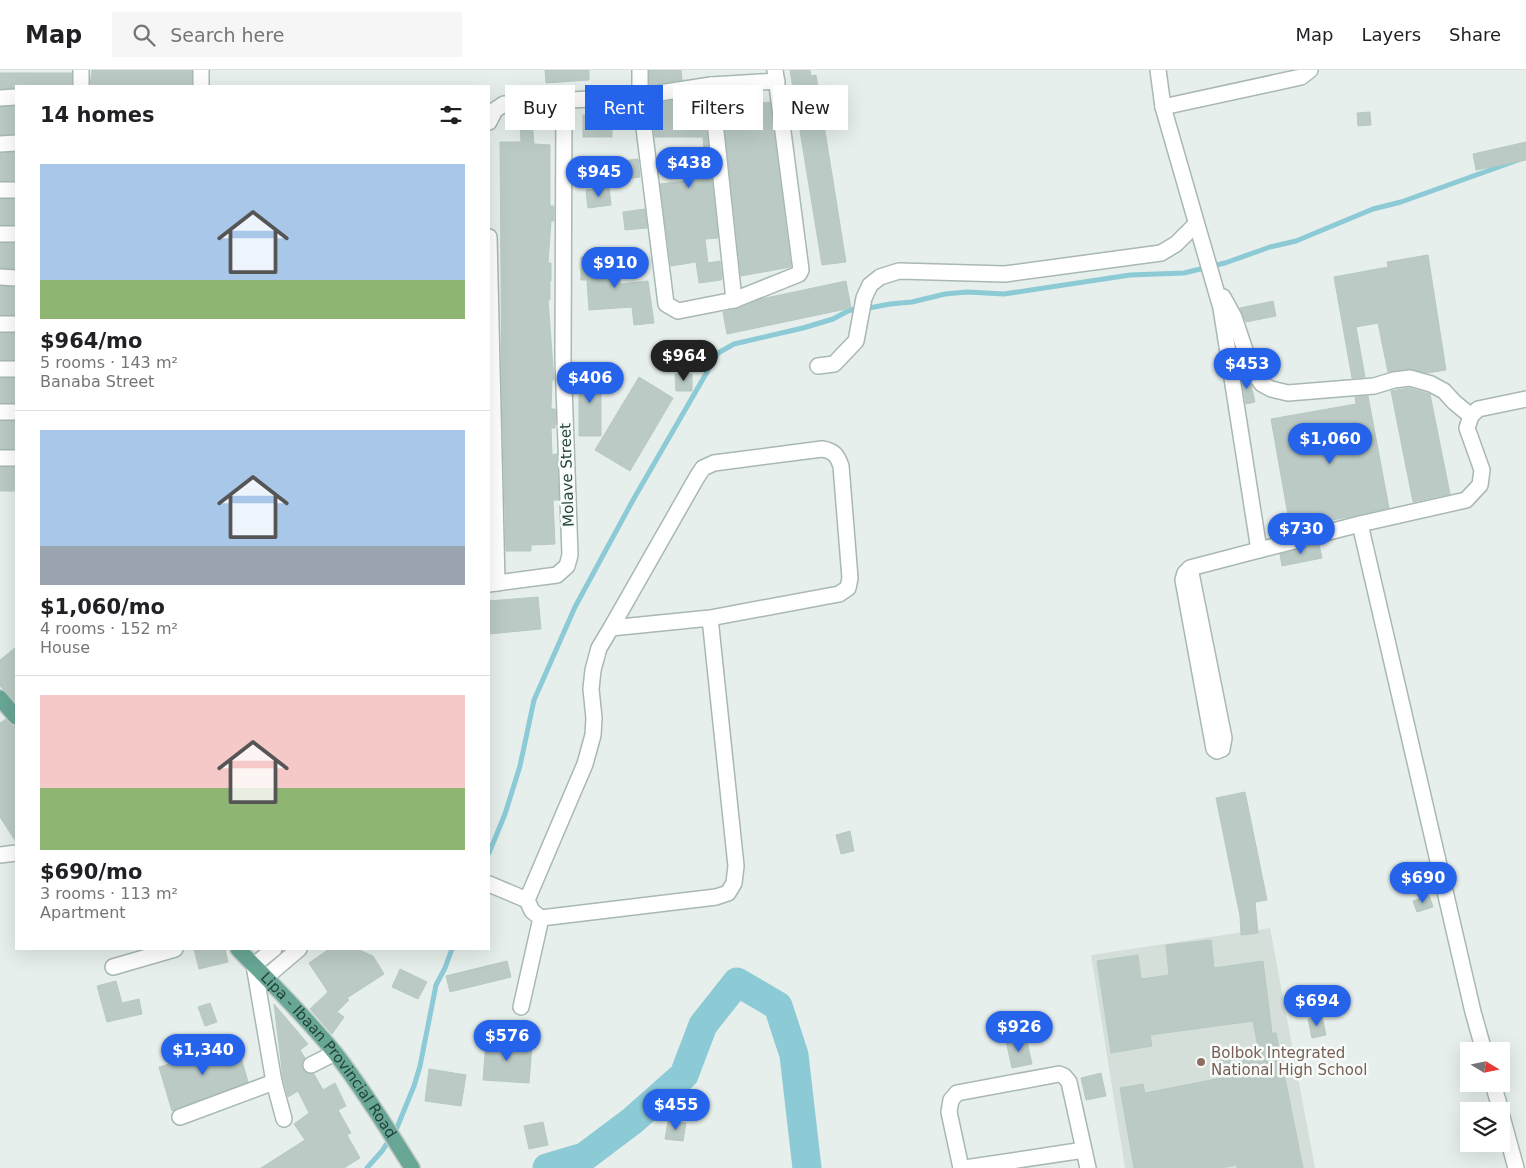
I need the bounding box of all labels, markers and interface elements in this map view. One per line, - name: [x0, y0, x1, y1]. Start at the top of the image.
- search box: [112, 12, 462, 57]
- text: Map: [25, 21, 82, 49]
- icon: search: [130, 21, 158, 49]
- text: Search here: [170, 24, 284, 46]
- text: Map: [1295, 24, 1333, 45]
- text: Layers: [1361, 24, 1421, 45]
- text: Share: [1449, 24, 1501, 45]
- chip: Buy: [505, 85, 575, 130]
- chip: Rent: [585, 85, 663, 130]
- chip: Filters: [673, 85, 763, 130]
- chip: New: [773, 85, 848, 130]
- icon: filters: [437, 101, 465, 129]
- text: 14 homes: [40, 103, 155, 127]
- pin: $438: [659, 146, 719, 189]
- text: $438: [667, 153, 711, 172]
- pin: $945: [569, 156, 629, 198]
- text: $945: [577, 162, 621, 181]
- icon: home: [208, 197, 298, 287]
- pin: $910: [585, 246, 645, 289]
- text: $910: [593, 253, 637, 272]
- text: $964/mo: [40, 329, 142, 353]
- pin: $964: [654, 340, 714, 382]
- text: $964: [662, 346, 706, 365]
- pin: $453: [1217, 348, 1277, 390]
- text: 5 rooms · 143 m²: [40, 353, 178, 372]
- text: $453: [1225, 354, 1269, 373]
- pin: $406: [560, 362, 620, 404]
- text: $406: [568, 368, 612, 387]
- text: Banaba Street: [40, 372, 154, 391]
- pin: $1,060: [1289, 422, 1371, 465]
- street label: Molave Street: [556, 423, 578, 527]
- text: $1,060: [1299, 429, 1361, 448]
- icon: home: [208, 462, 298, 552]
- pin: $730: [1271, 512, 1331, 555]
- text: $730: [1279, 519, 1323, 538]
- text: $1,060/mo: [40, 595, 165, 619]
- text: 4 rooms · 152 m²: [40, 619, 178, 638]
- text: House: [40, 638, 90, 657]
- icon: home: [208, 727, 298, 817]
- text: $690/mo: [40, 860, 142, 884]
- pin: $690: [1393, 862, 1453, 904]
- text: $690: [1401, 868, 1445, 887]
- text: 3 rooms · 113 m²: [40, 884, 178, 903]
- text: Apartment: [40, 903, 126, 922]
- street label: Lipa - Ibaan Provincial Road: [257, 969, 400, 1142]
- pin: $694: [1287, 984, 1347, 1027]
- text: $694: [1295, 991, 1339, 1010]
- pin: $926: [989, 1010, 1049, 1053]
- text: $926: [997, 1017, 1041, 1036]
- pin: $576: [477, 1020, 537, 1062]
- text: $576: [485, 1026, 529, 1045]
- pin: $1,340: [162, 1034, 244, 1076]
- text: $1,340: [172, 1040, 234, 1059]
- north arrow: [1460, 1042, 1510, 1092]
- map controls: [1460, 1042, 1510, 1152]
- place label: Bolbok Integrated National High School: [1211, 1044, 1367, 1079]
- marker: Bolbok Integrated National High School: [1195, 1056, 1207, 1068]
- pin: $455: [646, 1088, 706, 1131]
- text: $455: [654, 1095, 698, 1114]
- button: layers: [1460, 1102, 1510, 1152]

